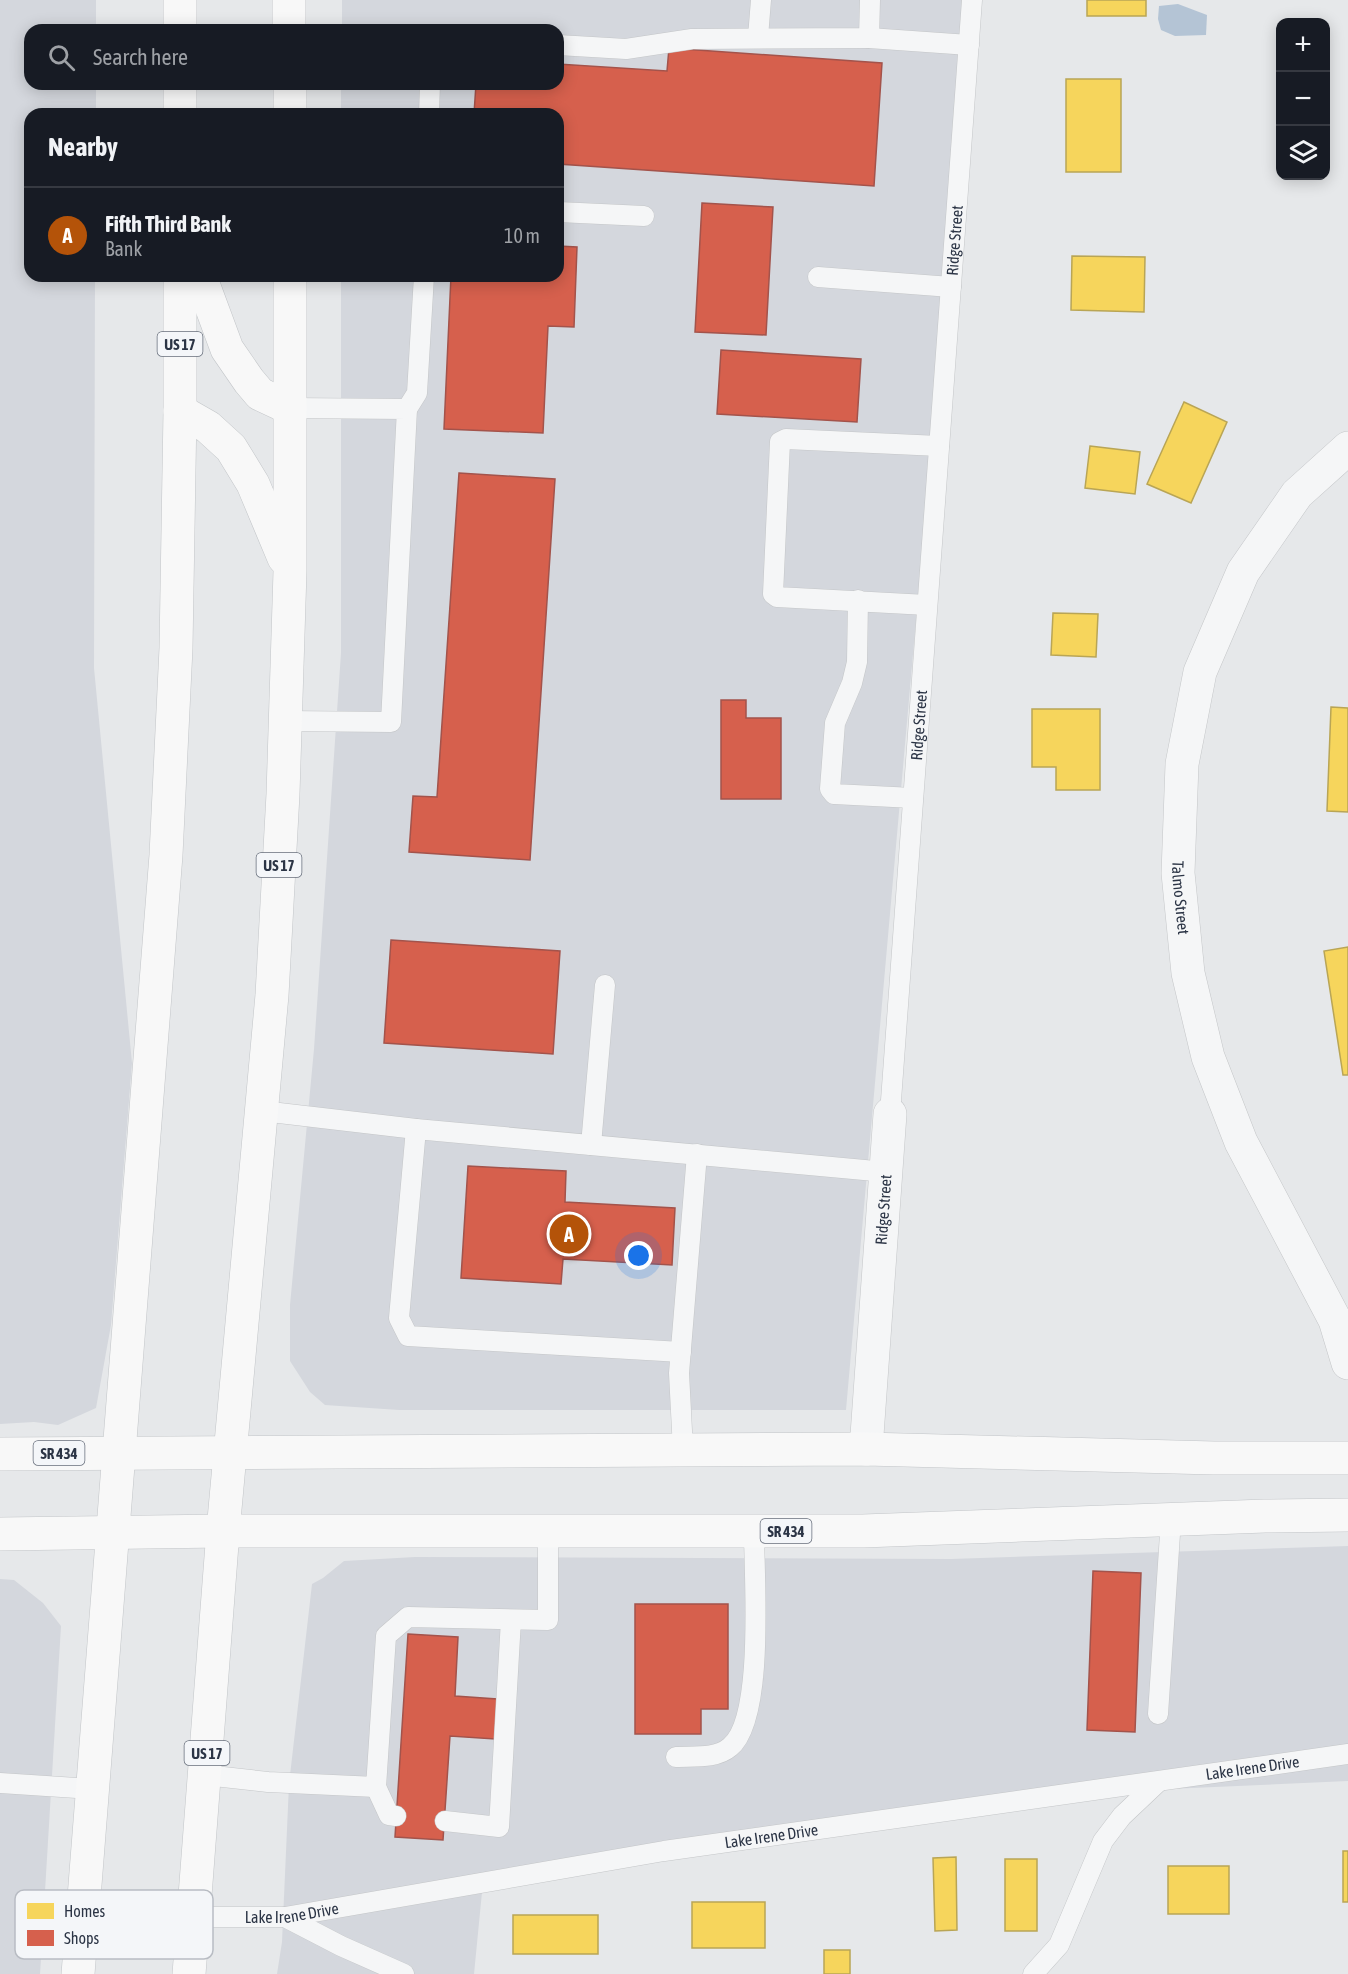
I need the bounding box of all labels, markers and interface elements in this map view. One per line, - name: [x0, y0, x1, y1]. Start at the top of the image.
- map controls: [1276, 18, 1330, 180]
- button: +: [1276, 18, 1330, 72]
- search box: [24, 24, 564, 90]
- icon: search: [45, 41, 78, 74]
- text: Search here: [93, 44, 188, 70]
- button: −: [1276, 72, 1330, 126]
- button: layers: [1276, 126, 1330, 180]
- text: Nearby: [48, 132, 118, 162]
- street label: Ridge Street: [943, 204, 966, 276]
- text: Fifth Third Bank: [105, 211, 231, 237]
- text: A: [63, 224, 72, 247]
- text: 10 m: [504, 224, 540, 247]
- text: Bank: [105, 237, 142, 260]
- road number: US 17: [158, 332, 202, 356]
- street label: Ridge Street: [907, 689, 930, 761]
- road number: US 17: [256, 853, 302, 877]
- street label: Talmo Street: [1169, 860, 1193, 936]
- street label: Ridge Street: [872, 1173, 895, 1245]
- pin: A: [550, 1212, 588, 1256]
- your location: [624, 1241, 653, 1270]
- road number: SR 434: [34, 1441, 84, 1465]
- road number: SR 434: [760, 1519, 812, 1543]
- road number: US 17: [184, 1741, 230, 1765]
- street label: Lake Irene Drive: [1204, 1752, 1300, 1783]
- street label: Lake Irene Drive: [723, 1820, 819, 1851]
- legend: [15, 1890, 213, 1959]
- street label: Lake Irene Drive: [245, 1899, 340, 1926]
- text: Homes: [64, 1902, 106, 1920]
- text: Shops: [64, 1929, 100, 1948]

